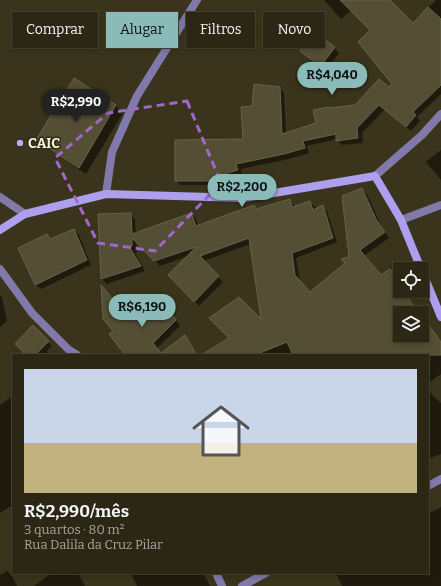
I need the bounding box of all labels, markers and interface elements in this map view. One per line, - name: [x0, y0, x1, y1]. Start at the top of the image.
- chip: Comprar: [12, 12, 98, 48]
- chip: Alugar: [106, 12, 178, 48]
- chip: Filtros: [186, 12, 255, 48]
- chip: Novo: [263, 12, 325, 48]
- pin: R$4,040: [295, 62, 369, 96]
- text: R$4,040: [306, 67, 358, 82]
- pin: R$2,990: [39, 89, 113, 123]
- text: R$2,990: [51, 94, 101, 109]
- place label: CAIC: [28, 135, 60, 152]
- marker: CAIC: [15, 138, 25, 148]
- pin: R$2,200: [205, 174, 279, 208]
- text: R$2,200: [217, 179, 267, 194]
- map controls: [393, 262, 429, 342]
- button: locate: [393, 262, 429, 298]
- pin: R$6,190: [105, 294, 179, 328]
- text: R$6,190: [118, 299, 166, 314]
- button: layers: [393, 306, 429, 342]
- icon: home: [185, 395, 257, 467]
- text: R$2,990/mês: [24, 501, 129, 522]
- text: 3 quartos · 80 m²: [24, 522, 124, 537]
- text: Rua Dalila da Cruz Pilar: [24, 537, 163, 552]

